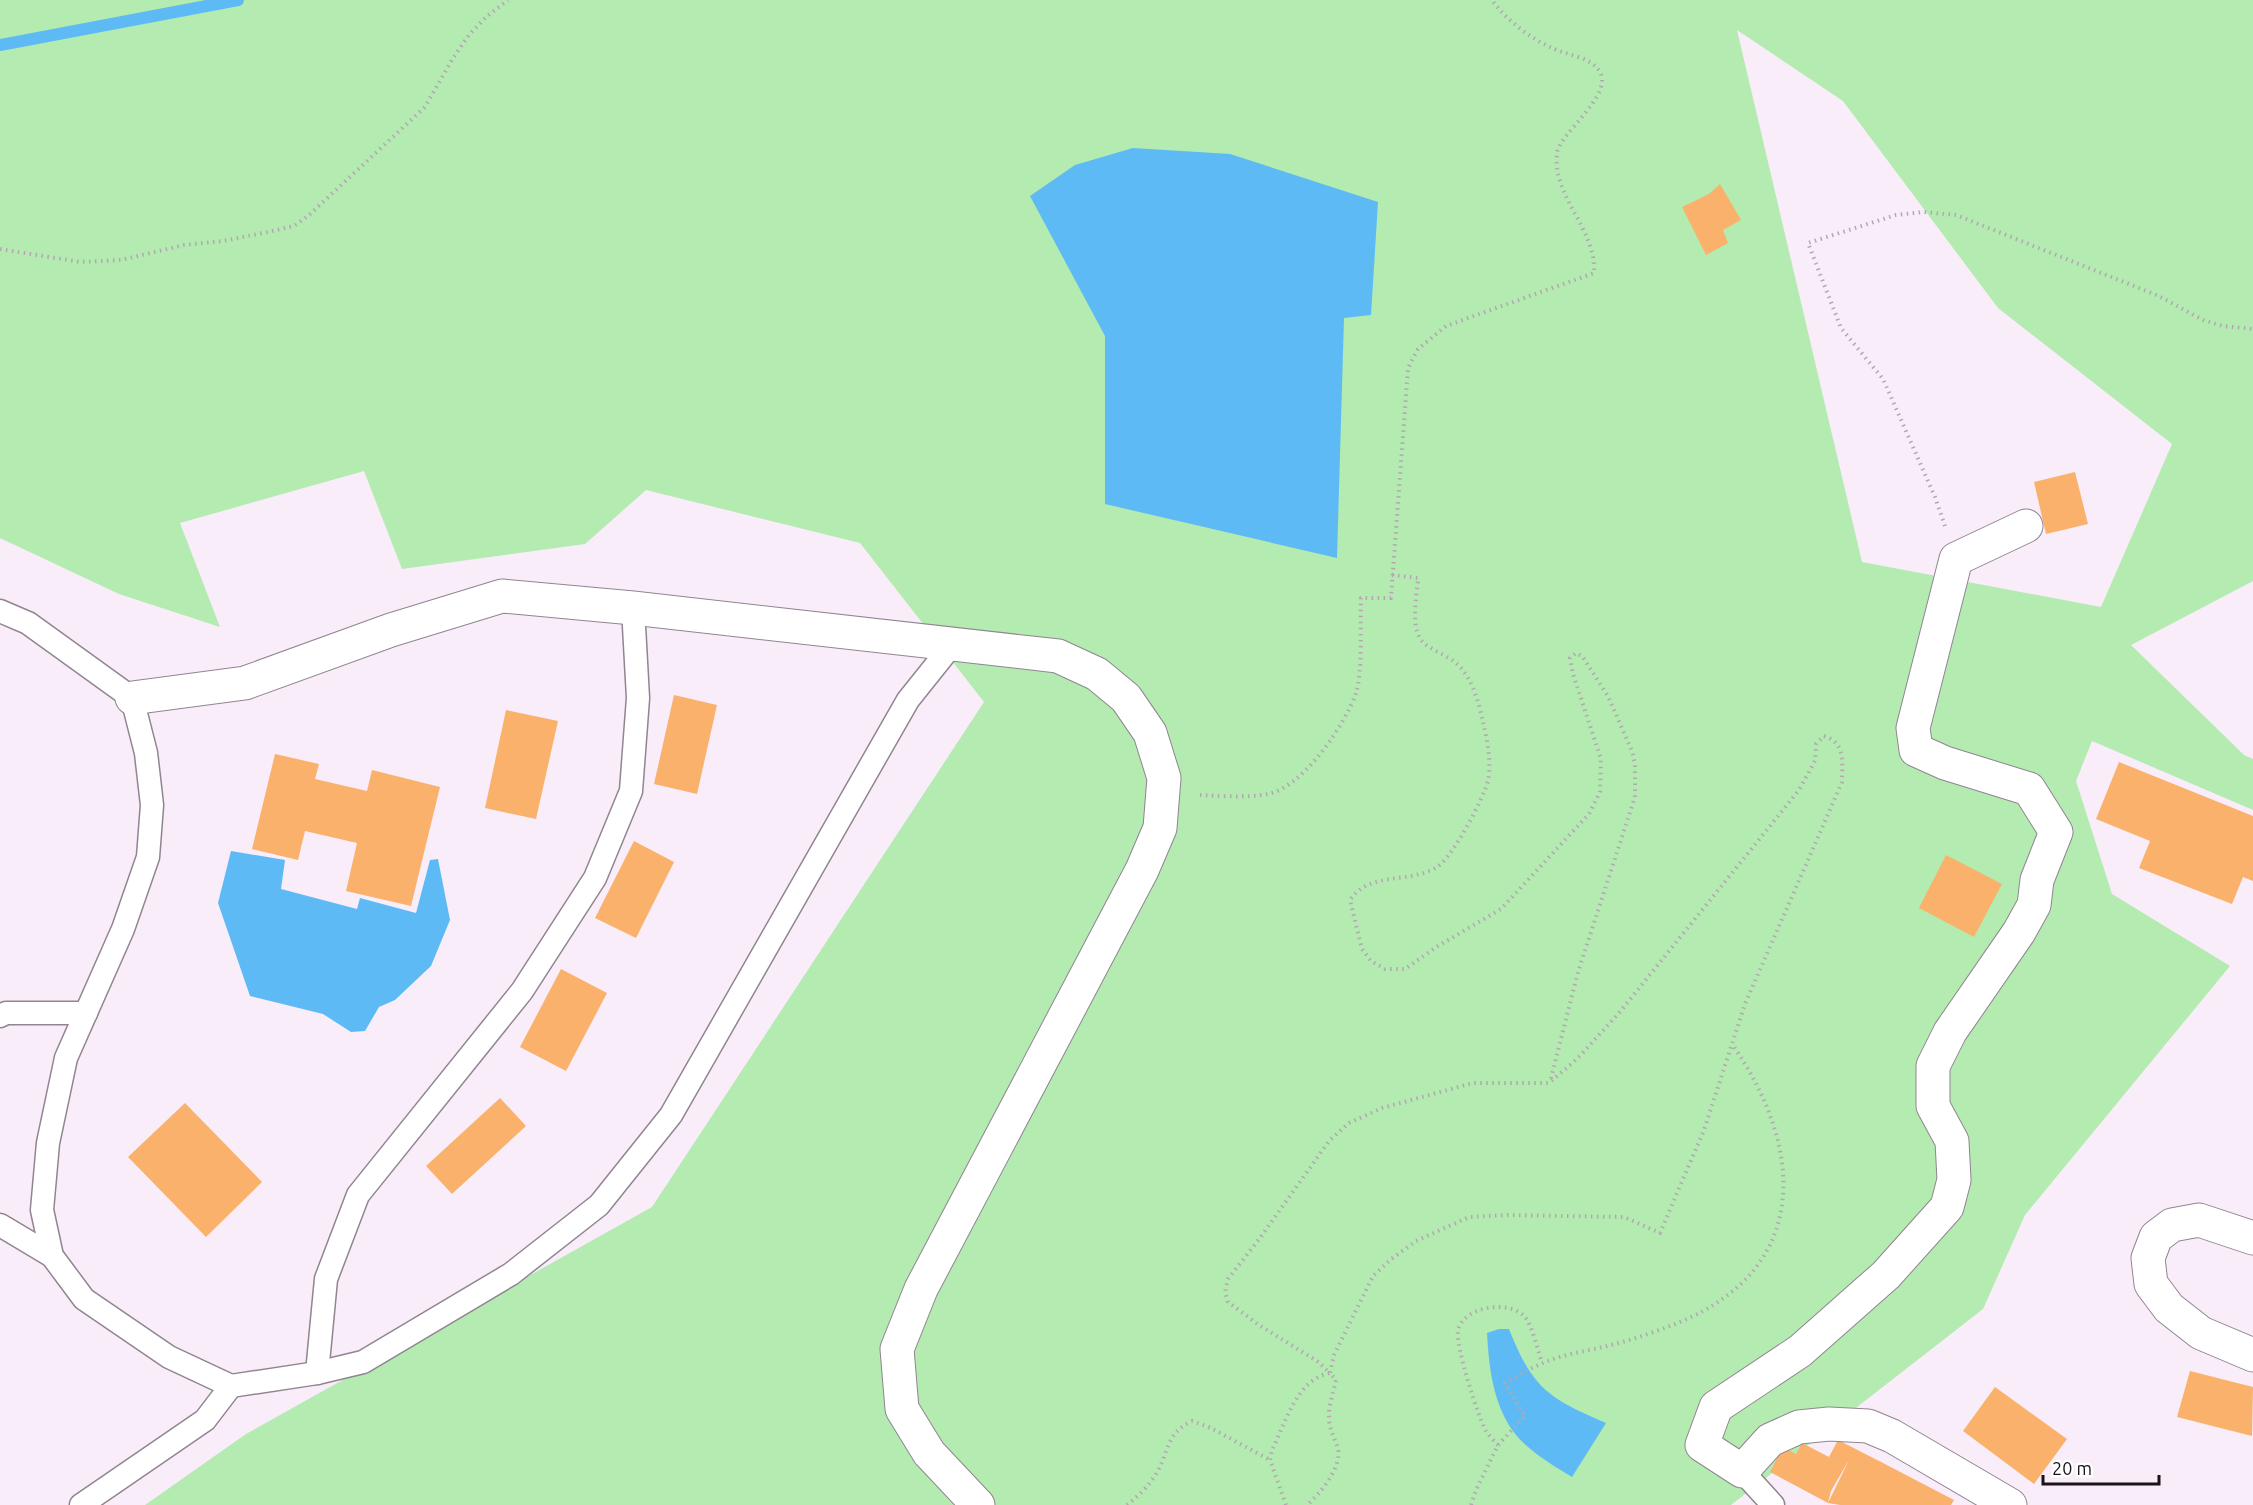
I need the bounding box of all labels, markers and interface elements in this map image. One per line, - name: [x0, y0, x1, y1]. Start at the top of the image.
- scale bar: [2043, 1448, 2158, 1486]
- text: 20 m: [2052, 1458, 2092, 1478]

